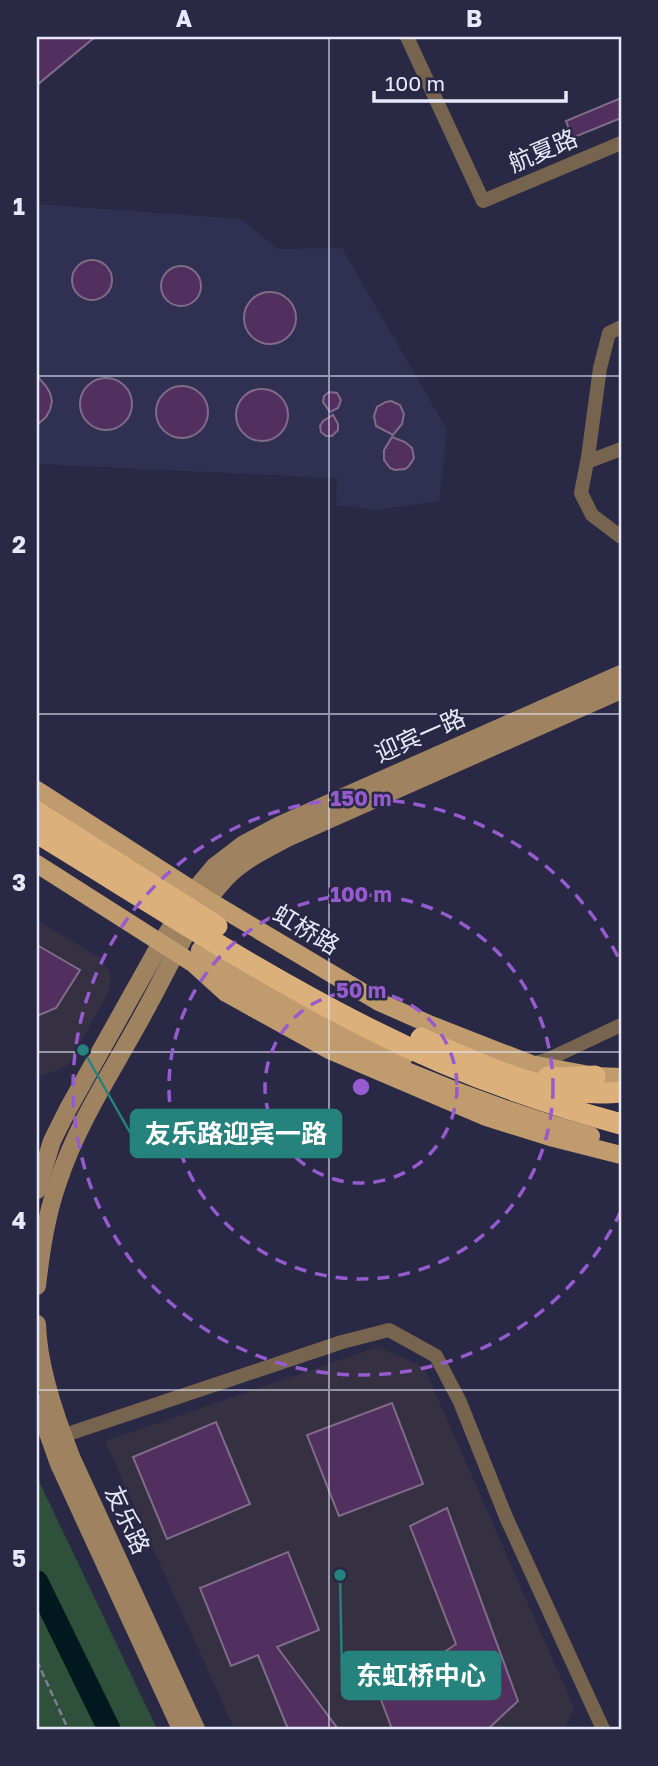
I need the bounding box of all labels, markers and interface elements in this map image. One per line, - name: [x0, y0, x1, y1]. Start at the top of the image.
- text: A: [176, 4, 193, 32]
- text: B: [466, 4, 482, 32]
- scale bar: [374, 60, 567, 104]
- text: 100 m: [385, 70, 445, 96]
- street label: 航夏路: [504, 122, 581, 177]
- text: 1: [13, 192, 25, 220]
- text: 2: [12, 530, 26, 558]
- street label: 迎宾一路: [370, 702, 469, 767]
- text: 150 m: [331, 785, 391, 811]
- text: 3: [12, 868, 26, 896]
- text: 100 m: [330, 881, 392, 907]
- street label: 虹桥路: [268, 898, 345, 960]
- text: 50 m: [336, 977, 386, 1003]
- centre of rings: [349, 1075, 373, 1099]
- callout: 友乐路迎宾一路: [131, 1110, 341, 1157]
- text: 友乐路迎宾一路: [145, 1118, 327, 1149]
- text: 4: [12, 1206, 26, 1234]
- street label: 友乐路: [100, 1481, 157, 1558]
- text: 5: [12, 1544, 26, 1572]
- callout: 东虹桥中心: [342, 1652, 500, 1699]
- text: 东虹桥中心: [356, 1660, 486, 1691]

